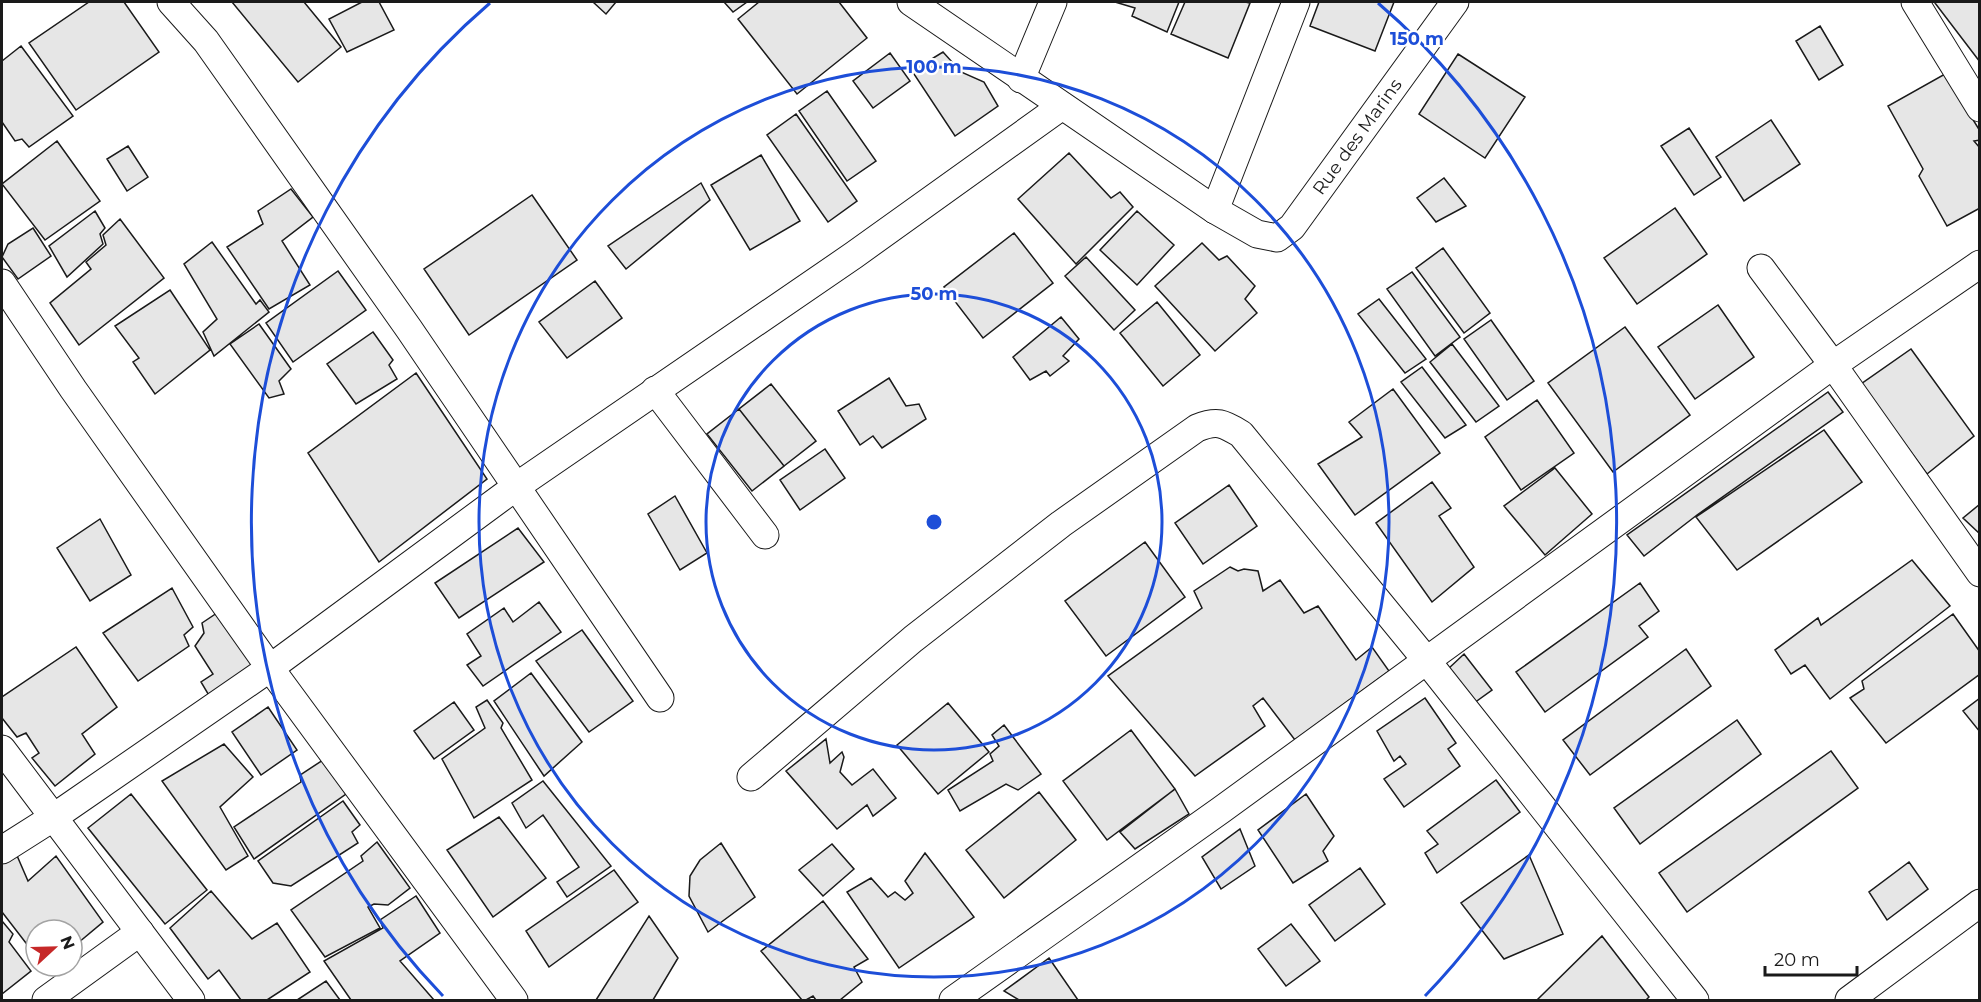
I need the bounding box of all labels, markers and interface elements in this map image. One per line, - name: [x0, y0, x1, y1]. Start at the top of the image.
- text: 150 m: [1390, 28, 1444, 50]
- text: 100 m: [906, 56, 962, 78]
- street label: Rue des Marins: [1308, 74, 1407, 199]
- text: 50 m: [911, 283, 957, 305]
- centre of rings: [924, 512, 944, 532]
- north arrow: [24, 918, 84, 978]
- text: N: [56, 933, 79, 952]
- scale bar: [1765, 939, 1856, 977]
- text: 20 m: [1774, 949, 1820, 971]

